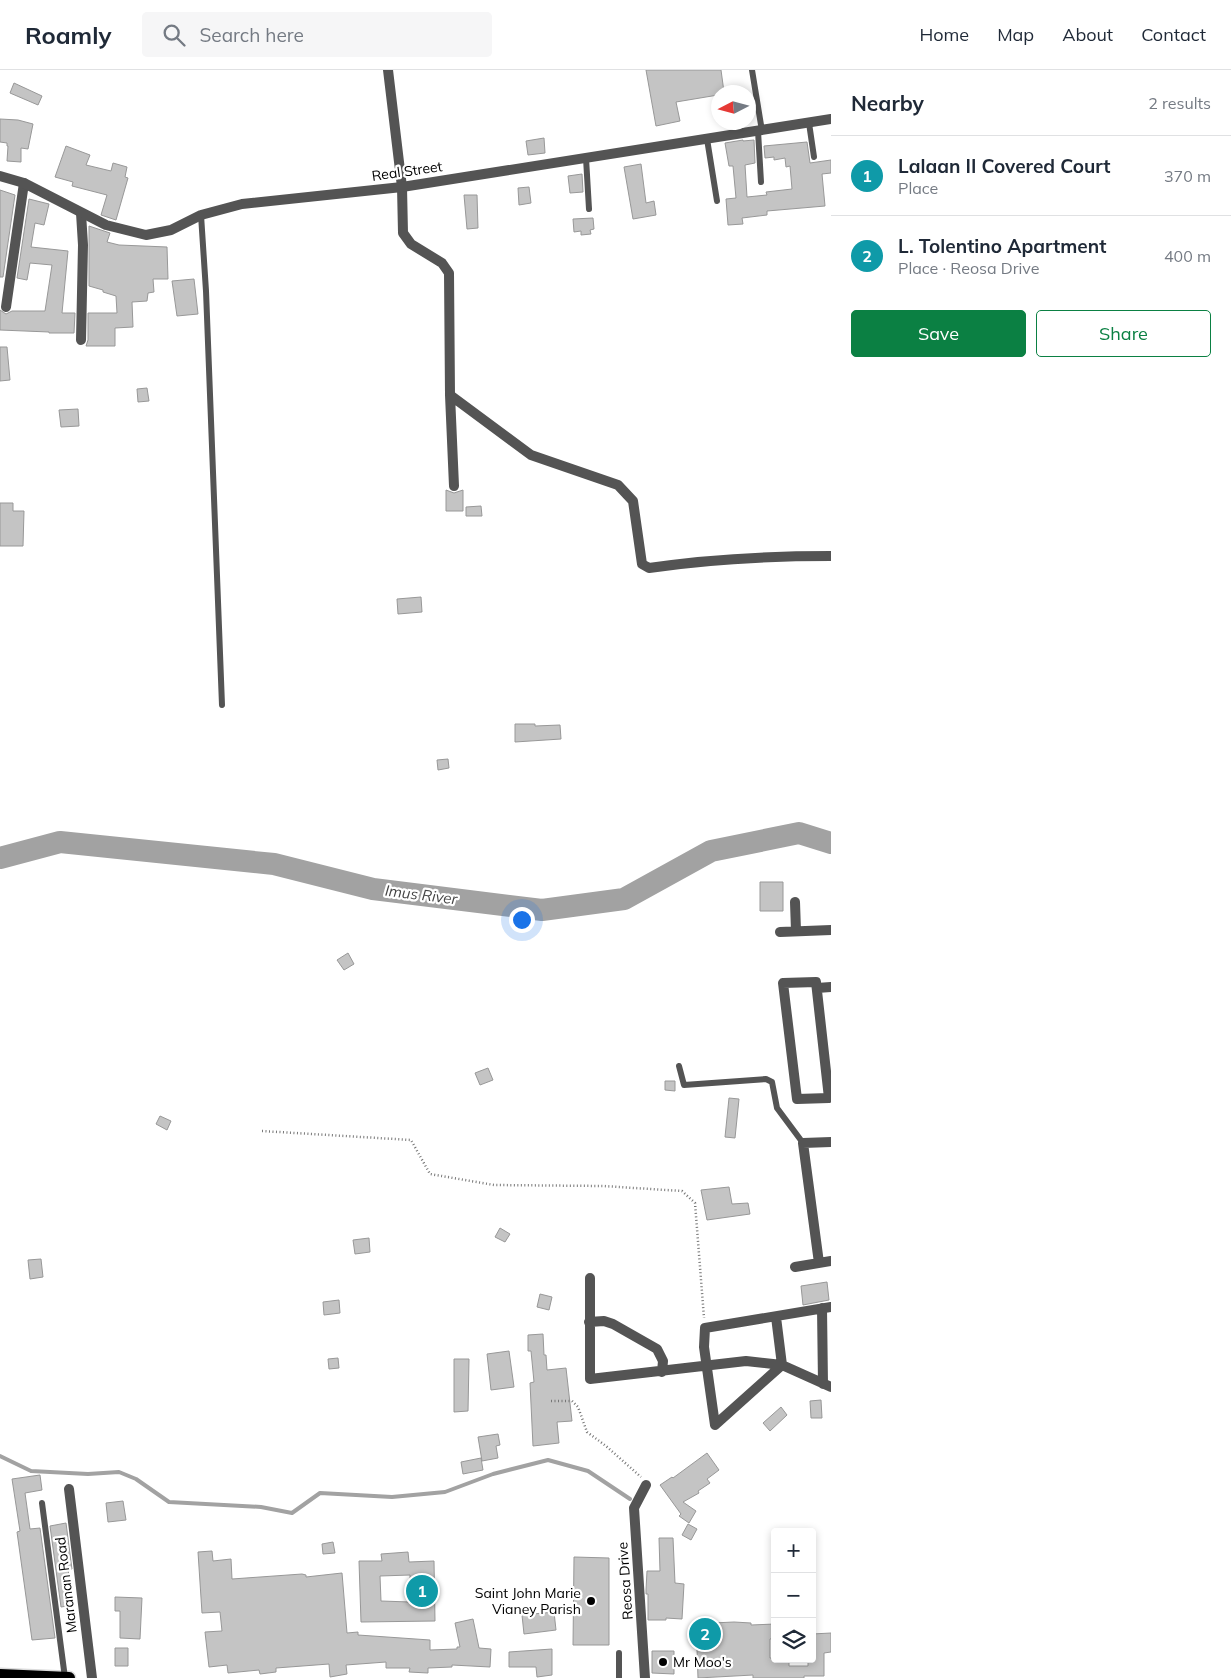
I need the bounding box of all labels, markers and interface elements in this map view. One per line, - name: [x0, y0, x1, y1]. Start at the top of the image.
- search box: [142, 12, 492, 57]
- text: Roamly: [25, 20, 112, 50]
- icon: search: [160, 21, 188, 49]
- text: Search here: [200, 23, 304, 47]
- text: Home: [919, 23, 969, 46]
- text: Map: [997, 23, 1034, 46]
- text: About: [1062, 23, 1113, 46]
- text: Contact: [1141, 23, 1206, 46]
- north arrow: [711, 85, 756, 130]
- text: Nearby: [851, 90, 924, 116]
- text: 2 results: [1148, 93, 1211, 113]
- text: Lalaan II Covered Court: [898, 154, 1110, 178]
- street label: Real Street: [370, 157, 444, 185]
- text: 1: [862, 166, 872, 186]
- text: 370 m: [1164, 166, 1211, 186]
- text: Place: [898, 178, 938, 198]
- text: L. Tolentino Apartment: [898, 234, 1106, 258]
- text: 2: [862, 246, 872, 266]
- text: 400 m: [1164, 246, 1211, 266]
- text: Place · Reosa Drive: [898, 258, 1039, 278]
- button: Save: [851, 310, 1026, 357]
- button: Share: [1036, 310, 1211, 357]
- water label: Imus River: [384, 881, 459, 908]
- your location: [509, 907, 535, 933]
- map controls: [771, 1528, 816, 1663]
- button: +: [771, 1528, 816, 1573]
- street label: Maranan Road: [51, 1536, 81, 1634]
- street label: Reosa Drive: [613, 1541, 637, 1621]
- pin: 1: [406, 1572, 438, 1610]
- button: −: [771, 1573, 816, 1618]
- place label: Saint John Marie Vianey Parish: [475, 1584, 581, 1618]
- marker: Saint John Marie Vianey Parish: [585, 1595, 597, 1607]
- pin: 2: [689, 1615, 721, 1653]
- button: layers: [771, 1618, 816, 1663]
- place label: Mr Moo's: [673, 1653, 732, 1671]
- marker: Mr Moo's: [657, 1656, 669, 1668]

